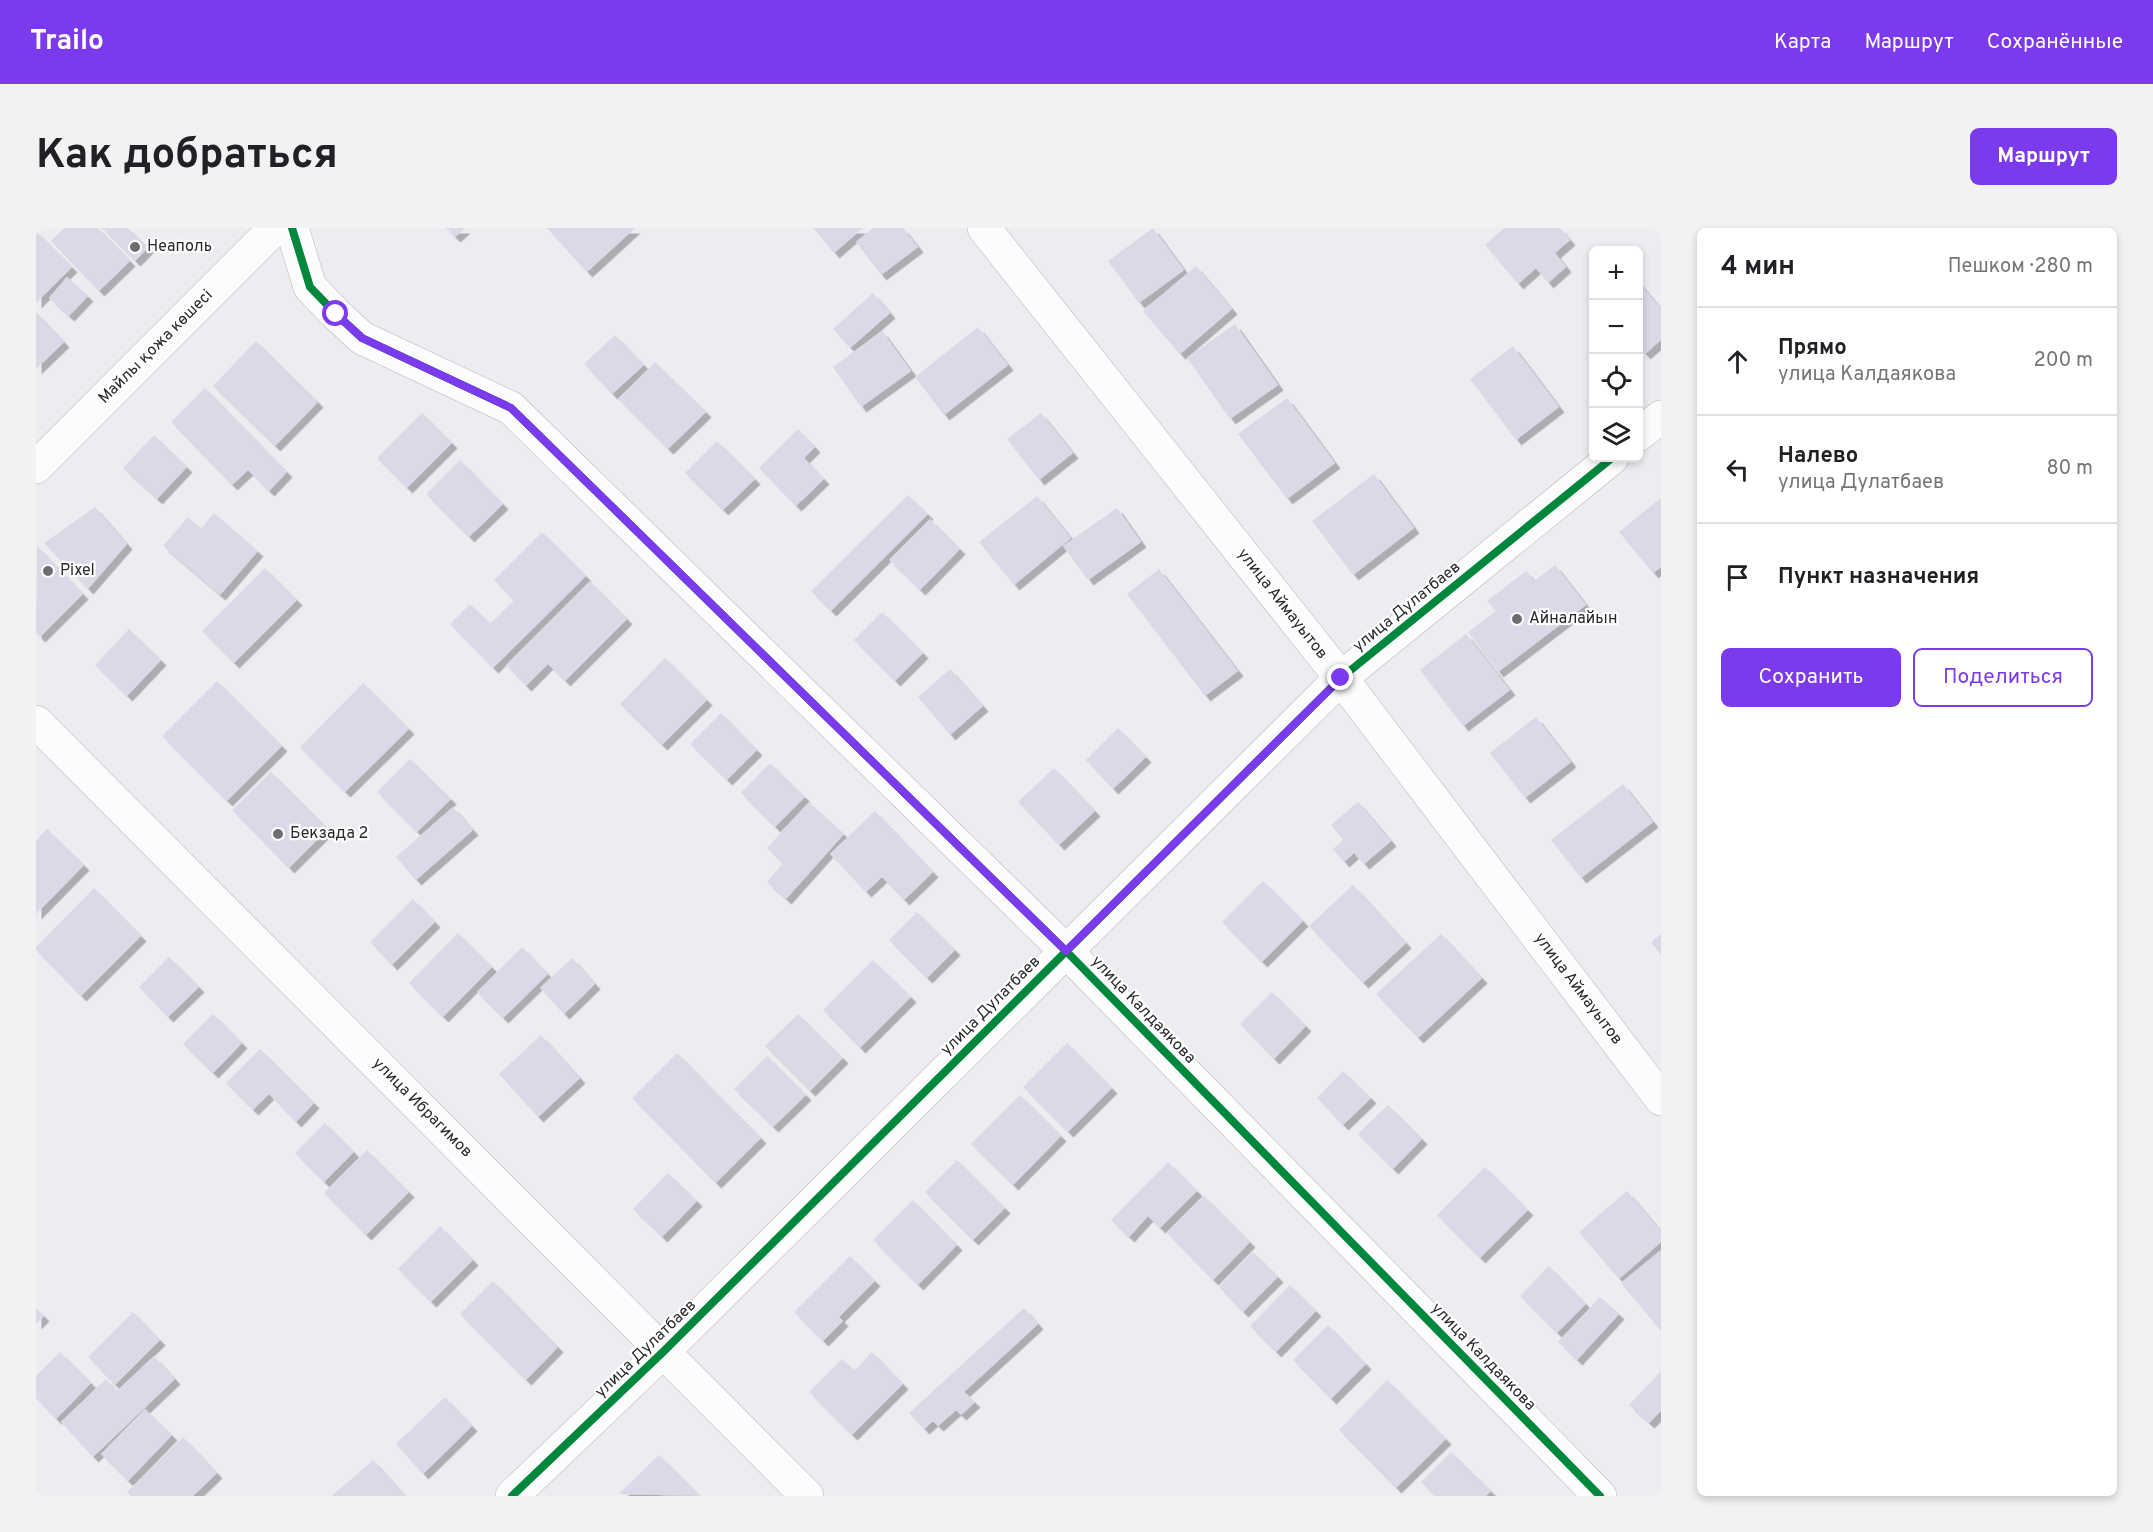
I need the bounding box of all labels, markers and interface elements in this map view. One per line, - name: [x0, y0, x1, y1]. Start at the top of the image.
- text: Trailo: [30, 24, 104, 60]
- text: Карта: [1774, 29, 1831, 56]
- text: Маршрут: [1864, 29, 1954, 56]
- text: Сохранённые: [1987, 29, 2123, 56]
- button: Маршрут: [1970, 128, 2117, 185]
- text: Как добраться: [36, 130, 338, 183]
- place label: Неаполь: [147, 237, 212, 257]
- marker: Неаполь: [128, 240, 142, 254]
- map controls: [1589, 246, 1643, 462]
- button: +: [1589, 246, 1643, 300]
- text: 4 мин: [1721, 251, 1795, 284]
- text: Пешком · 280 m: [1948, 254, 2093, 280]
- street label: Майлы қожа көшесі: [95, 286, 217, 408]
- route start: [322, 300, 348, 326]
- button: −: [1589, 300, 1643, 354]
- text: Прямо: [1778, 335, 1847, 362]
- icon: ahead: [1721, 345, 1754, 378]
- text: 200 m: [2034, 348, 2093, 374]
- button: locate: [1589, 354, 1643, 408]
- text: улица Калдаякова: [1778, 362, 1956, 388]
- button: layers: [1589, 408, 1643, 462]
- text: Налево: [1778, 443, 1858, 470]
- icon: left: [1721, 453, 1754, 486]
- text: 80 m: [2047, 456, 2093, 482]
- text: улица Дулатбаев: [1778, 470, 1944, 496]
- street label: улица Аймауытов: [1233, 545, 1331, 663]
- street label: улица Дулатбаев: [1349, 557, 1465, 657]
- place label: Pixel: [60, 561, 95, 581]
- icon: arrive: [1721, 561, 1754, 594]
- marker: Pixel: [41, 564, 55, 578]
- text: Пункт назначения: [1778, 564, 1979, 591]
- place label: Айналайын: [1529, 609, 1617, 629]
- marker: Айналайын: [1510, 612, 1524, 626]
- button: Сохранить: [1721, 648, 1901, 707]
- button: Поделиться: [1913, 648, 2093, 707]
- route end: [1327, 664, 1353, 690]
- place label: Бекзада 2: [290, 824, 368, 844]
- marker: Бекзада 2: [271, 827, 285, 841]
- street label: улица Аймауытов: [1529, 929, 1627, 1049]
- street label: улица Дулатбаев: [937, 952, 1045, 1060]
- street label: улица Калдаякова: [1086, 952, 1200, 1068]
- street label: улица Ибрагимов: [368, 1054, 476, 1162]
- street label: улица Дулатбаев: [591, 1296, 701, 1402]
- street label: улица Калдаякова: [1426, 1299, 1540, 1415]

